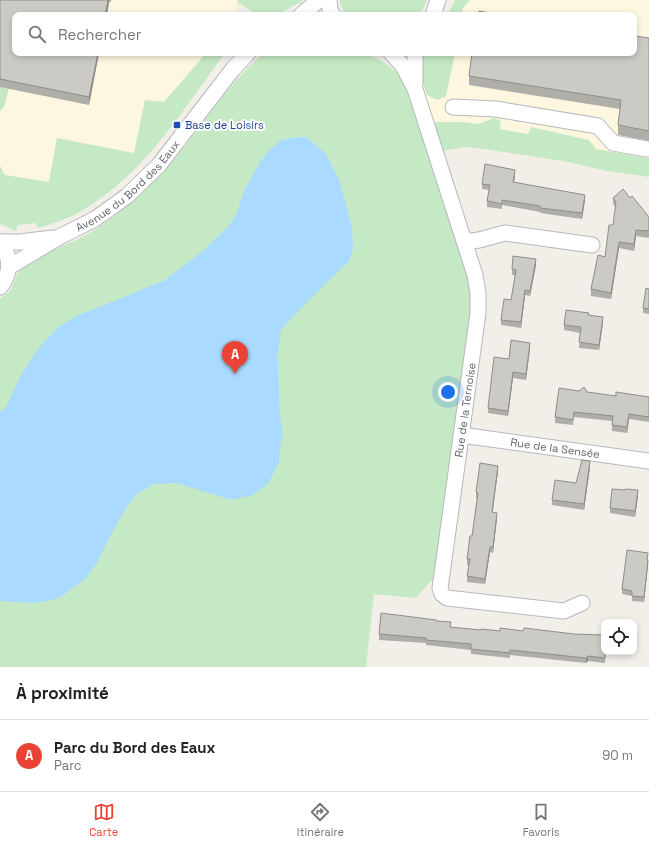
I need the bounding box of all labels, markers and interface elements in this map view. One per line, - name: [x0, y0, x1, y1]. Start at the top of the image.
- search box: [12, 12, 637, 56]
- icon: search: [26, 23, 48, 45]
- text: Rechercher: [58, 25, 141, 44]
- place label: Base de Loisirs: [185, 118, 264, 132]
- marker: Base de Loisirs: [172, 120, 182, 130]
- street label: Avenue du Bord des Eaux: [73, 137, 183, 235]
- pin: A: [222, 341, 248, 374]
- street label: Rue de la Ternoise: [451, 362, 479, 458]
- your location: [438, 382, 458, 402]
- street label: Rue de la Sensée: [509, 435, 601, 461]
- map controls: [601, 619, 637, 655]
- button: locate: [601, 619, 637, 655]
- text: À proximité: [16, 682, 109, 704]
- text: Parc du Bord des Eaux: [54, 738, 215, 757]
- text: A: [25, 747, 33, 764]
- text: 90 m: [602, 747, 633, 764]
- text: Parc: [54, 757, 82, 774]
- tab: Carte: [89, 801, 118, 839]
- tab: Itinéraire: [297, 801, 344, 839]
- tab: Favoris: [523, 801, 560, 839]

